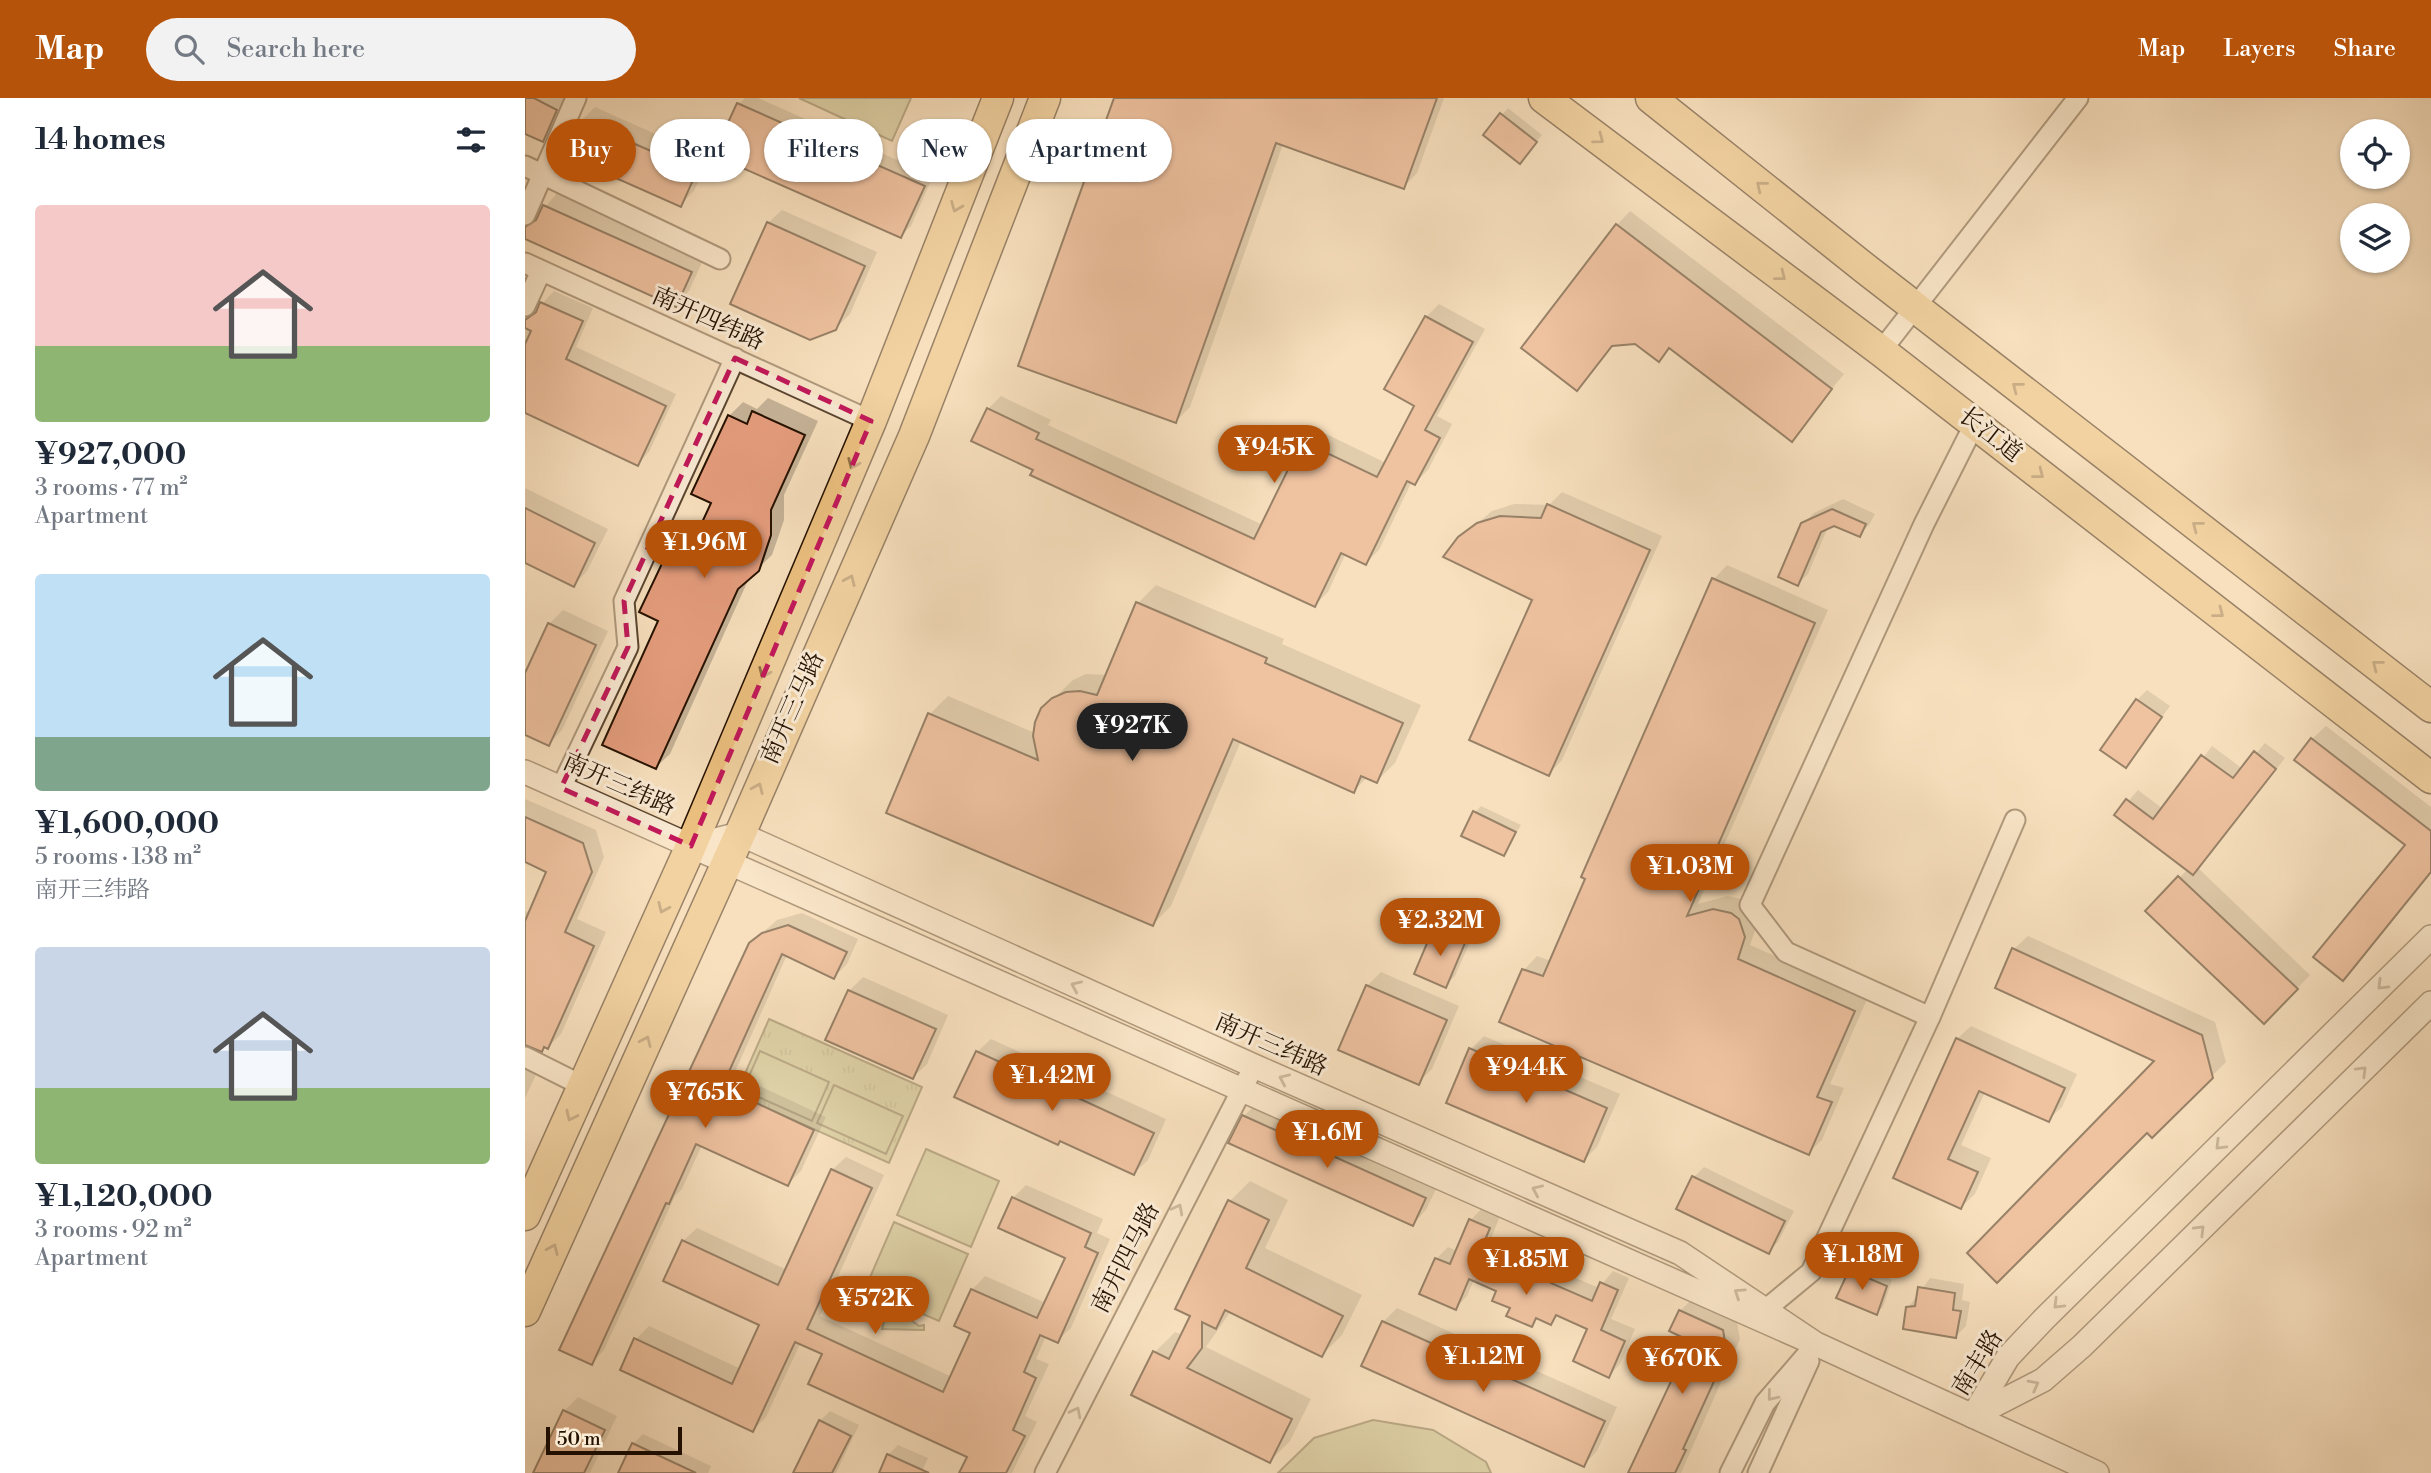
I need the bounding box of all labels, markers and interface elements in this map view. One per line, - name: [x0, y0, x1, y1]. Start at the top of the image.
- search box: [146, 18, 636, 81]
- text: Map: [35, 29, 104, 70]
- icon: search: [170, 30, 208, 68]
- text: Search here: [226, 33, 365, 65]
- text: Map: [2138, 34, 2185, 64]
- text: Layers: [2223, 34, 2295, 64]
- text: Share: [2333, 34, 2396, 64]
- chip: Buy: [546, 119, 636, 182]
- chip: Rent: [650, 119, 750, 182]
- chip: Filters: [764, 119, 883, 182]
- chip: New: [897, 119, 992, 182]
- chip: Apartment: [1006, 119, 1172, 182]
- map controls: [2340, 119, 2410, 273]
- button: locate: [2340, 119, 2410, 189]
- text: 14 homes: [35, 121, 166, 159]
- icon: filters: [452, 121, 490, 159]
- one-way arrow: [1591, 131, 1604, 143]
- one-way arrow: [1756, 181, 1769, 194]
- one-way arrow: [950, 201, 964, 213]
- button: layers: [2340, 203, 2410, 273]
- icon: home: [200, 251, 326, 377]
- one-way arrow: [1773, 267, 1785, 280]
- street label: 南开四纬路: [647, 281, 769, 357]
- one-way arrow: [2012, 382, 2025, 395]
- street label: 长江道: [1952, 401, 2028, 469]
- pin: ¥945K: [1225, 426, 1323, 485]
- text: ¥945K: [1234, 434, 1314, 462]
- text: ¥927,000: [35, 436, 186, 474]
- one-way arrow: [847, 457, 861, 469]
- one-way arrow: [2032, 465, 2044, 478]
- text: 3 rooms · 77 m²: [35, 474, 188, 502]
- text: Apartment: [35, 502, 148, 530]
- pin: ¥1.96M: [647, 520, 761, 580]
- one-way arrow: [2192, 521, 2205, 534]
- text: ¥1.96M: [661, 529, 747, 557]
- one-way arrow: [842, 575, 856, 588]
- one-way arrow: [2211, 605, 2224, 618]
- icon: home: [200, 619, 326, 745]
- street label: 南开三马路: [755, 647, 831, 769]
- one-way arrow: [2372, 661, 2385, 674]
- one-way arrow: [758, 666, 772, 679]
- pin: ¥927K: [1083, 704, 1181, 763]
- text: ¥927K: [1093, 712, 1171, 740]
- street label: 南开三纬路: [558, 747, 680, 823]
- one-way arrow: [750, 783, 764, 796]
- text: ¥1,600,000: [35, 805, 219, 843]
- text: 5 rooms · 138 m²: [35, 843, 201, 871]
- pin: ¥1.03M: [1633, 844, 1747, 904]
- text: ¥1.03M: [1646, 853, 1734, 881]
- text: 南开三纬路: [35, 876, 150, 904]
- pin: ¥2.32M: [1383, 898, 1497, 958]
- one-way arrow: [657, 901, 671, 913]
- text: ¥2.32M: [1396, 907, 1484, 935]
- one-way arrow: [2378, 977, 2391, 990]
- one-way arrow: [1071, 980, 1083, 994]
- icon: home: [200, 993, 326, 1119]
- street label: 南开三纬路: [1210, 1007, 1332, 1083]
- one-way arrow: [638, 1036, 652, 1048]
- pin: ¥944K: [1477, 1046, 1575, 1105]
- pin: ¥1.42M: [995, 1054, 1109, 1113]
- text: ¥944K: [1485, 1054, 1567, 1082]
- text: ¥1.42M: [1009, 1062, 1095, 1090]
- one-way arrow: [2354, 1066, 2367, 1079]
- pin: ¥765K: [656, 1070, 754, 1130]
- one-way arrow: [1278, 1073, 1291, 1087]
- text: ¥765K: [666, 1079, 744, 1107]
- one-way arrow: [565, 1109, 579, 1121]
- pin: ¥1.6M: [1278, 1110, 1376, 1170]
- text: ¥1.6M: [1292, 1119, 1362, 1147]
- one-way arrow: [2216, 1136, 2229, 1149]
- text: ¥1,120,000: [35, 1178, 213, 1216]
- one-way arrow: [1532, 1184, 1544, 1198]
- street label: 南开四马路: [1085, 1198, 1167, 1318]
- one-way arrow: [1170, 1204, 1184, 1216]
- text: 3 rooms · 92 m²: [35, 1216, 191, 1244]
- one-way arrow: [2192, 1226, 2205, 1239]
- pin: ¥1.18M: [1805, 1232, 1919, 1292]
- pin: ¥1.85M: [1469, 1238, 1583, 1297]
- text: ¥1.18M: [1821, 1241, 1903, 1269]
- text: Apartment: [35, 1244, 148, 1272]
- one-way arrow: [545, 1244, 559, 1256]
- text: ¥1.85M: [1483, 1246, 1569, 1274]
- pin: ¥572K: [826, 1276, 924, 1336]
- text: ¥572K: [836, 1285, 914, 1313]
- one-way arrow: [1734, 1289, 1747, 1301]
- one-way arrow: [2054, 1296, 2067, 1309]
- street label: 南丰路: [1946, 1325, 2010, 1401]
- pin: ¥1.12M: [1426, 1334, 1540, 1394]
- pin: ¥670K: [1633, 1336, 1731, 1396]
- text: ¥1.12M: [1442, 1343, 1524, 1371]
- text: ¥670K: [1642, 1345, 1722, 1373]
- one-way arrow: [2027, 1380, 2039, 1393]
- one-way arrow: [1768, 1388, 1780, 1401]
- one-way arrow: [1068, 1407, 1082, 1419]
- scale bar: [546, 1424, 683, 1456]
- text: 50 m: [557, 1427, 601, 1451]

